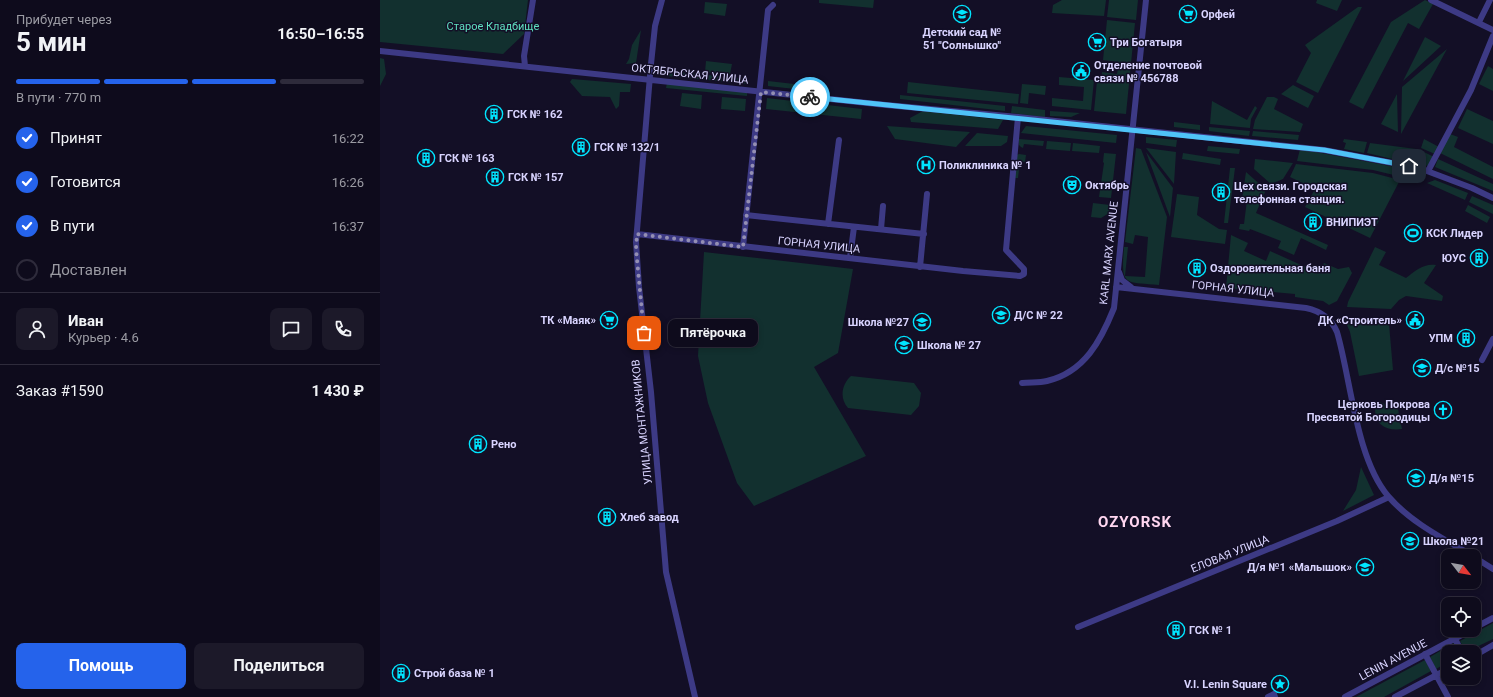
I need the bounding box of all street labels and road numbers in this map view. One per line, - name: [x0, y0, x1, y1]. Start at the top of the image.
- street label: ОКТЯБРЬСКАЯ УЛИЦА: [631, 61, 750, 87]
- street label: KARL MARX AVENUE: [1097, 201, 1121, 305]
- street label: ГОРНАЯ УЛИЦА: [777, 234, 862, 256]
- street label: ГОРНАЯ УЛИЦА: [1191, 278, 1276, 300]
- street label: УЛИЦА МОНТАЖНИКОВ: [629, 359, 655, 485]
- street label: ЕЛОВАЯ УЛИЦА: [1189, 532, 1272, 576]
- street label: LENIN AVENUE: [1357, 637, 1429, 683]

